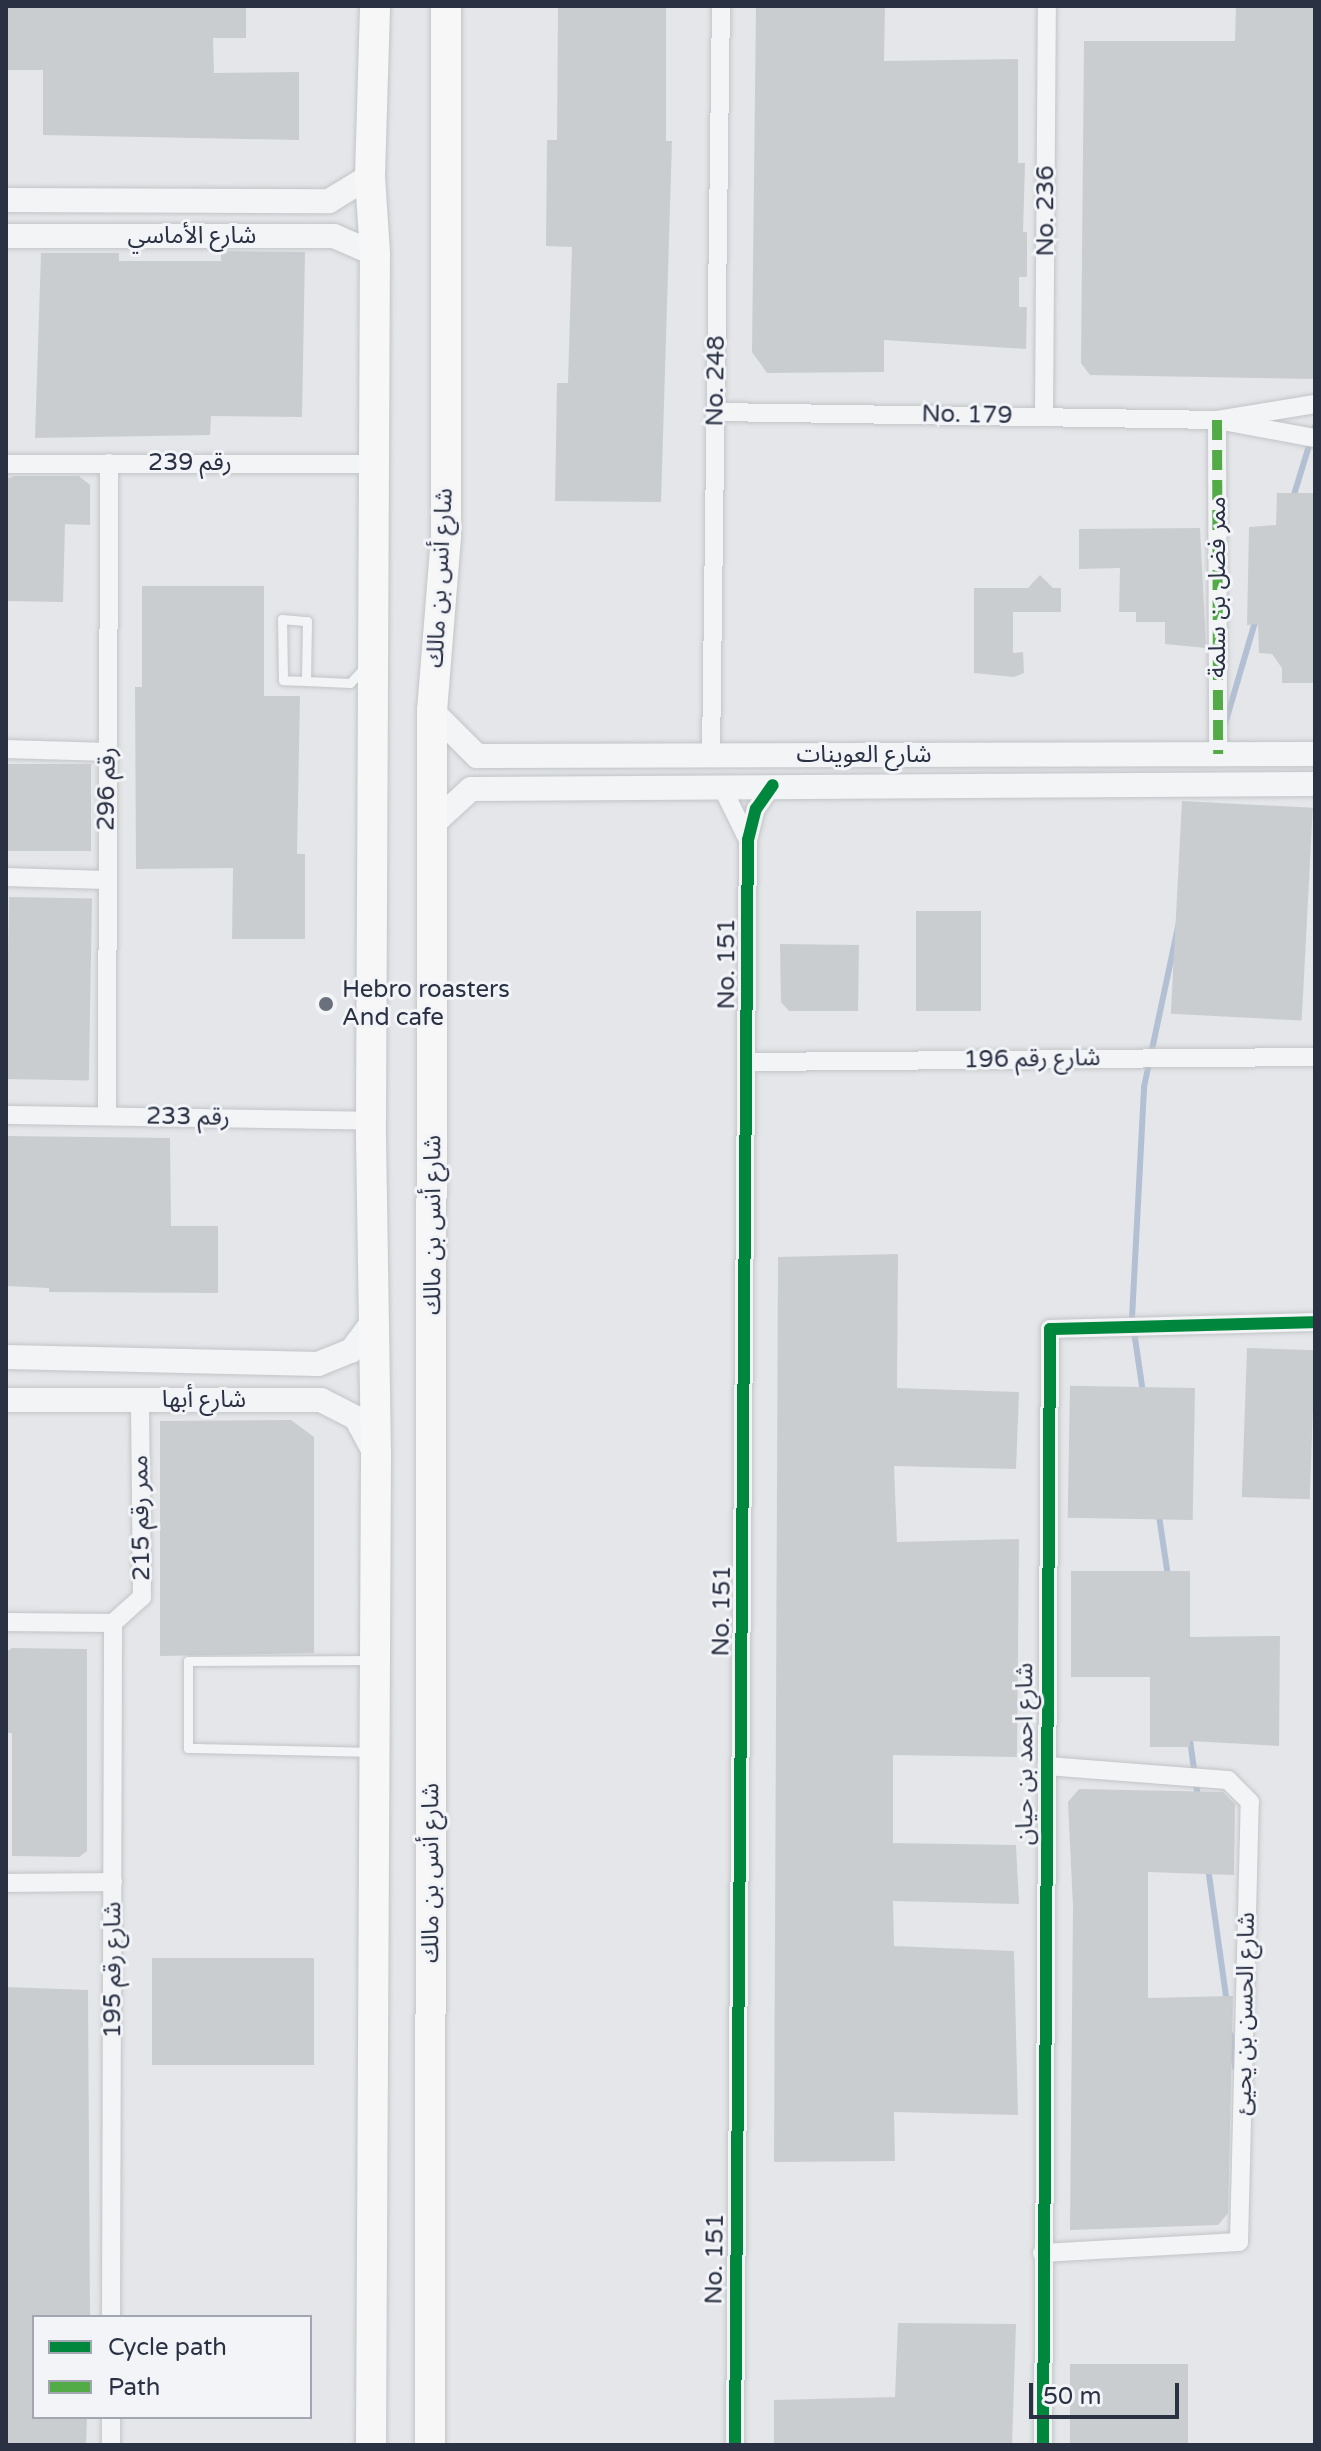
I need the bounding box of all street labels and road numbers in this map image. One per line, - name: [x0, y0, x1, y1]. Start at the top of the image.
- street label: No. 236: [1032, 166, 1060, 256]
- street label: شارع الأماسي: [128, 222, 256, 250]
- street label: No. 248: [701, 335, 731, 427]
- street label: No. 179: [921, 400, 1013, 430]
- street label: رقم 239: [148, 449, 232, 477]
- street label: شارع أنس بن مالك: [421, 487, 459, 669]
- street label: ممر فضل بن سلمة: [1204, 496, 1232, 678]
- street label: شارع العوينات: [796, 741, 932, 769]
- street label: رقم 296: [92, 747, 122, 831]
- street label: No. 151: [713, 919, 741, 1009]
- street label: شارع رقم 196: [963, 1043, 1101, 1075]
- street label: رقم 233: [146, 1102, 230, 1132]
- street label: شارع أنس بن مالك: [419, 1135, 447, 1315]
- street label: شارع أبها: [162, 1386, 246, 1414]
- street label: ممر رقم 215: [126, 1455, 156, 1581]
- street label: No. 151: [707, 1565, 737, 1657]
- street label: شارع احمد بن حيان: [1011, 1663, 1039, 1845]
- street label: شارع أنس بن مالك: [417, 1783, 445, 1963]
- street label: شارع رقم 195: [99, 1902, 127, 2038]
- street label: شارع الحسن بن يحيئ: [1229, 1912, 1261, 2116]
- street label: No. 151: [700, 2213, 730, 2305]

